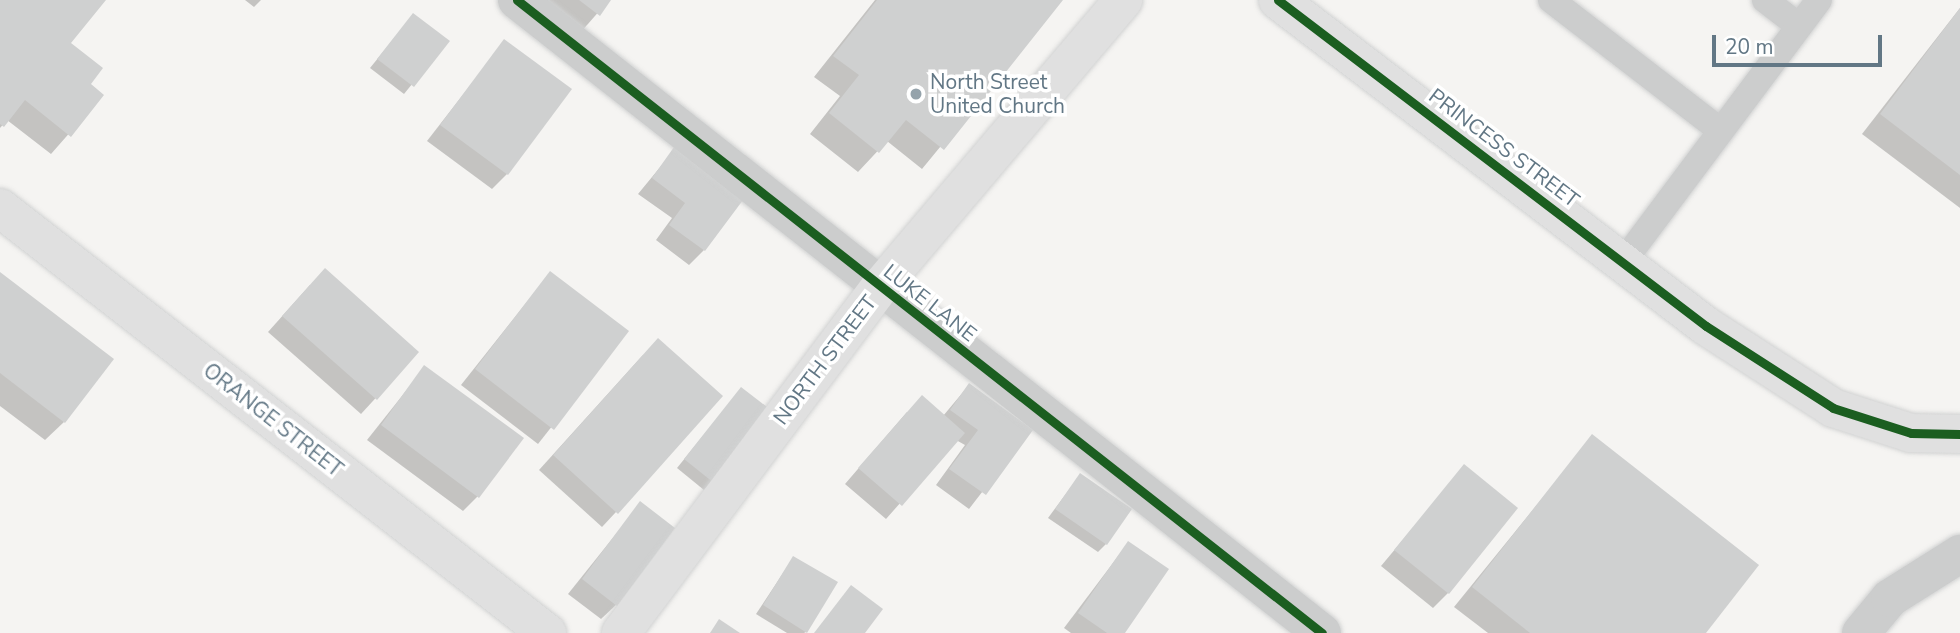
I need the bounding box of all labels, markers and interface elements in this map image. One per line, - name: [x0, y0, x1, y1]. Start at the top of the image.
- scale bar: [1715, 21, 1885, 65]
- text: 20 m: [1725, 33, 1774, 61]
- place label: North Street United Church: [930, 69, 1065, 119]
- street label: PRINCESS STREET: [1424, 83, 1584, 213]
- marker: North Street United Church: [908, 86, 924, 102]
- street label: LUKE LANE: [879, 259, 981, 347]
- street label: NORTH STREET: [768, 290, 882, 430]
- street label: ORANGE STREET: [198, 358, 348, 482]

